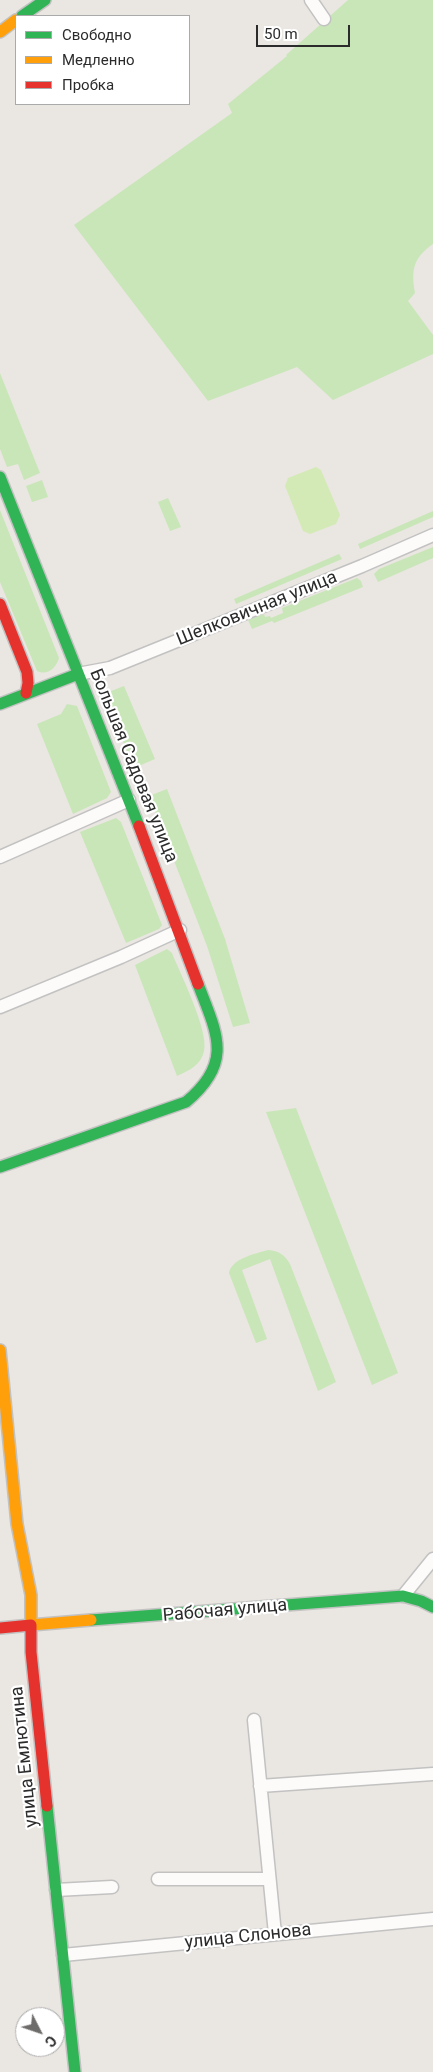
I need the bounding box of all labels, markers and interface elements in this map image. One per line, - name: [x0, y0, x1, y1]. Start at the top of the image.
- legend: [15, 15, 190, 105]
- scale bar: [258, 15, 352, 47]
- text: 50 m: [264, 25, 298, 43]
- text: Свободно: [62, 26, 131, 44]
- text: Медленно: [62, 51, 135, 69]
- text: Пробка: [62, 76, 114, 94]
- street label: Шелковичная улица: [174, 567, 340, 651]
- street label: Большая Садовая улица: [84, 666, 182, 866]
- street label: Рабочая улица: [162, 1595, 288, 1627]
- street label: улица Емлютина: [7, 1685, 43, 1829]
- street label: улица Слонова: [184, 1920, 312, 1954]
- north arrow: [15, 2007, 65, 2057]
- text: С: [42, 2032, 60, 2050]

